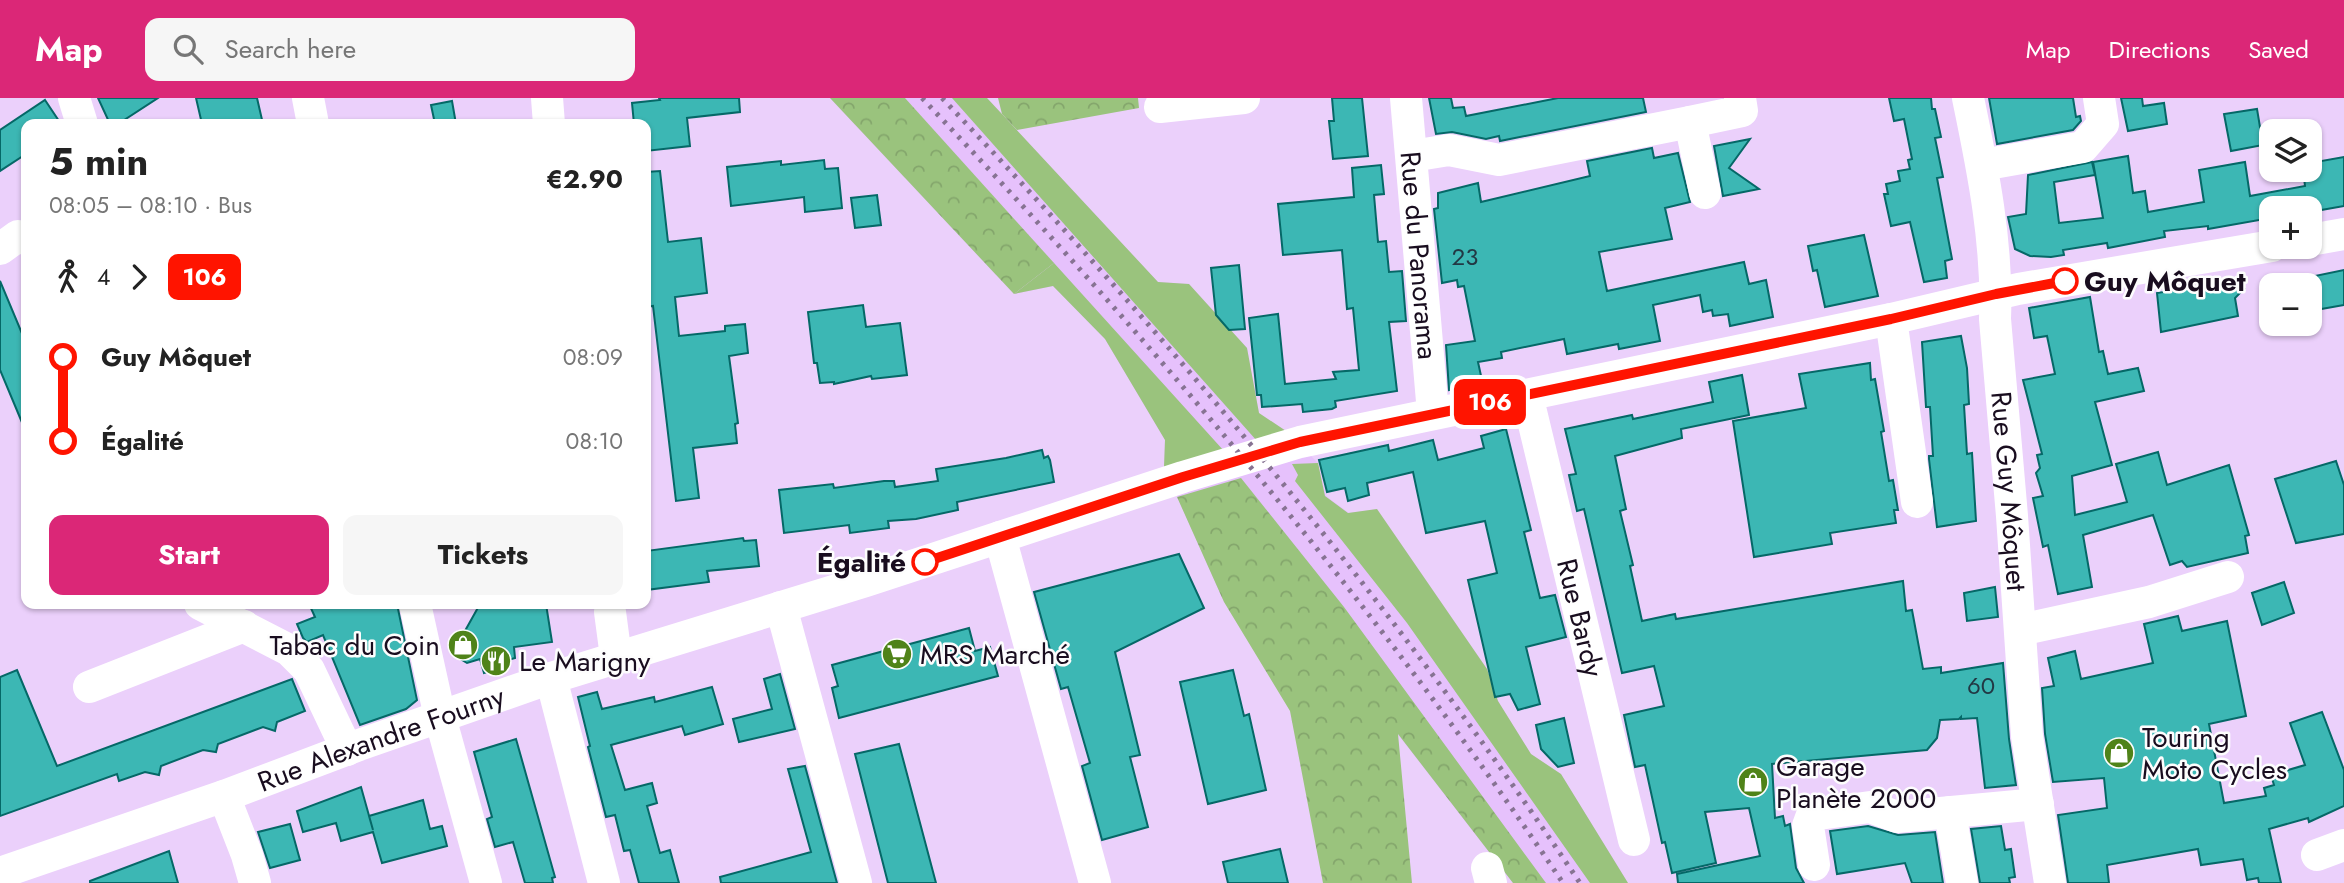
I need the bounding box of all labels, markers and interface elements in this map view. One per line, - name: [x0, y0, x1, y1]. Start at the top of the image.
- search box: [145, 18, 635, 81]
- text: Map: [35, 26, 103, 73]
- icon: search: [169, 30, 207, 68]
- text: Search here: [225, 30, 356, 68]
- text: Map: [2026, 32, 2071, 67]
- text: Directions: [2109, 32, 2210, 67]
- text: Saved: [2248, 32, 2309, 67]
- map controls: [2259, 119, 2322, 336]
- button: layers: [2259, 119, 2322, 182]
- text: 5 min: [49, 134, 148, 189]
- street label: Rue du Panorama: [1390, 150, 1448, 361]
- text: €2.90: [546, 160, 623, 198]
- text: 08:05 – 08:10 · Bus: [49, 188, 252, 222]
- button: +: [2259, 196, 2322, 259]
- house number: 23: [1452, 239, 1478, 274]
- icon: walk: [49, 258, 87, 296]
- icon: forward: [120, 258, 158, 296]
- text: 106: [182, 259, 227, 294]
- text: 4: [97, 260, 110, 294]
- place label: Guy Môquet: [2084, 261, 2246, 302]
- marker: Guy Môquet: [2052, 268, 2078, 294]
- button: −: [2259, 273, 2322, 336]
- text: Guy Môquet: [101, 338, 251, 376]
- text: 08:09: [563, 340, 623, 374]
- line badge: 106: [1450, 379, 1530, 425]
- text: 106: [1468, 384, 1512, 419]
- street label: Rue Guy Môquet: [1980, 390, 2037, 593]
- text: Égalité: [101, 422, 184, 460]
- text: 08:10: [566, 424, 623, 458]
- button: Start: [49, 515, 329, 595]
- button: Tickets: [343, 515, 623, 595]
- place label: Égalité: [817, 542, 906, 583]
- marker: Égalité: [912, 549, 938, 575]
- street label: Rue Bardy: [1546, 555, 1614, 682]
- place label: Tabac du Coin: [270, 625, 440, 666]
- shop icon: Tabac du Coin: [446, 628, 480, 662]
- place label: MRS Marché: [920, 634, 1070, 675]
- supermarket icon: MRS Marché: [880, 637, 914, 671]
- place label: Le Marigny: [519, 641, 651, 682]
- restaurant icon: Le Marigny: [479, 644, 513, 678]
- house number: 60: [1967, 668, 1995, 703]
- street label: Rue Alexandre Fourny: [252, 676, 511, 802]
- place label: Touring Moto Cycles: [2142, 717, 2287, 790]
- shop icon: Touring Moto Cycles: [2102, 736, 2136, 770]
- place label: Garage Planète 2000: [1776, 746, 1936, 819]
- shop icon: Garage Planète 2000: [1736, 765, 1770, 799]

